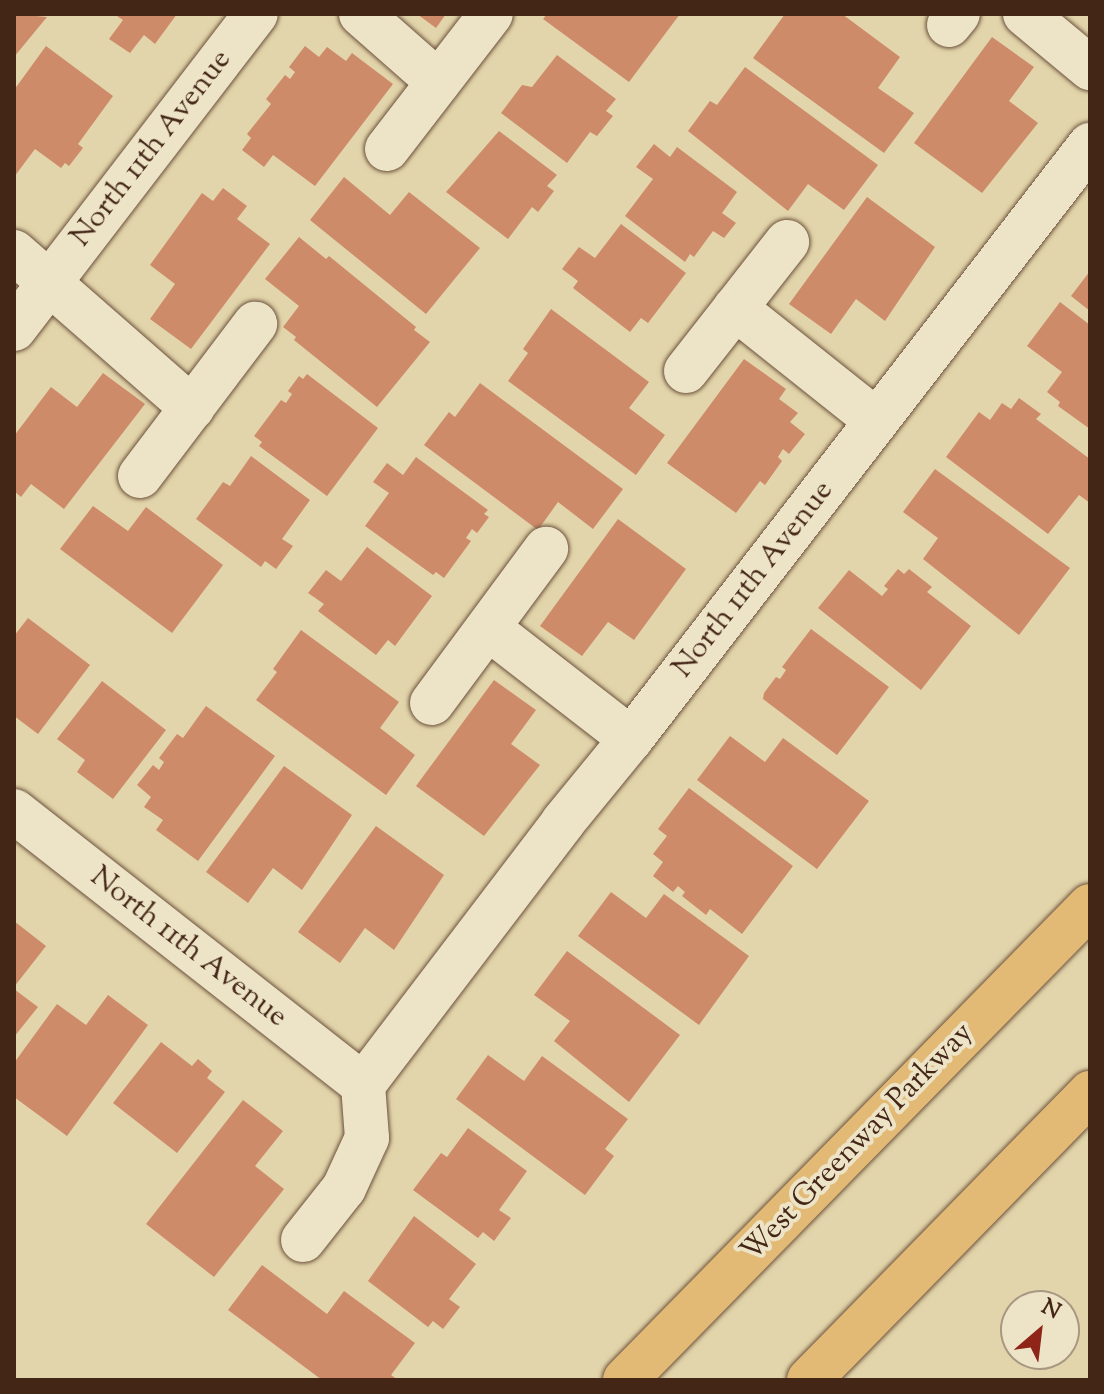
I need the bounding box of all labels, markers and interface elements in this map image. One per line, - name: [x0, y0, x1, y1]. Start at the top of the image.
- street label: North 11th Avenue: [64, 43, 240, 255]
- street label: North 11th Avenue: [666, 474, 842, 686]
- street label: North 11th Avenue: [82, 860, 294, 1036]
- street label: West Greenway Parkway: [735, 1016, 981, 1270]
- north arrow: [1000, 1290, 1080, 1370]
- text: N: [1035, 1292, 1066, 1329]

